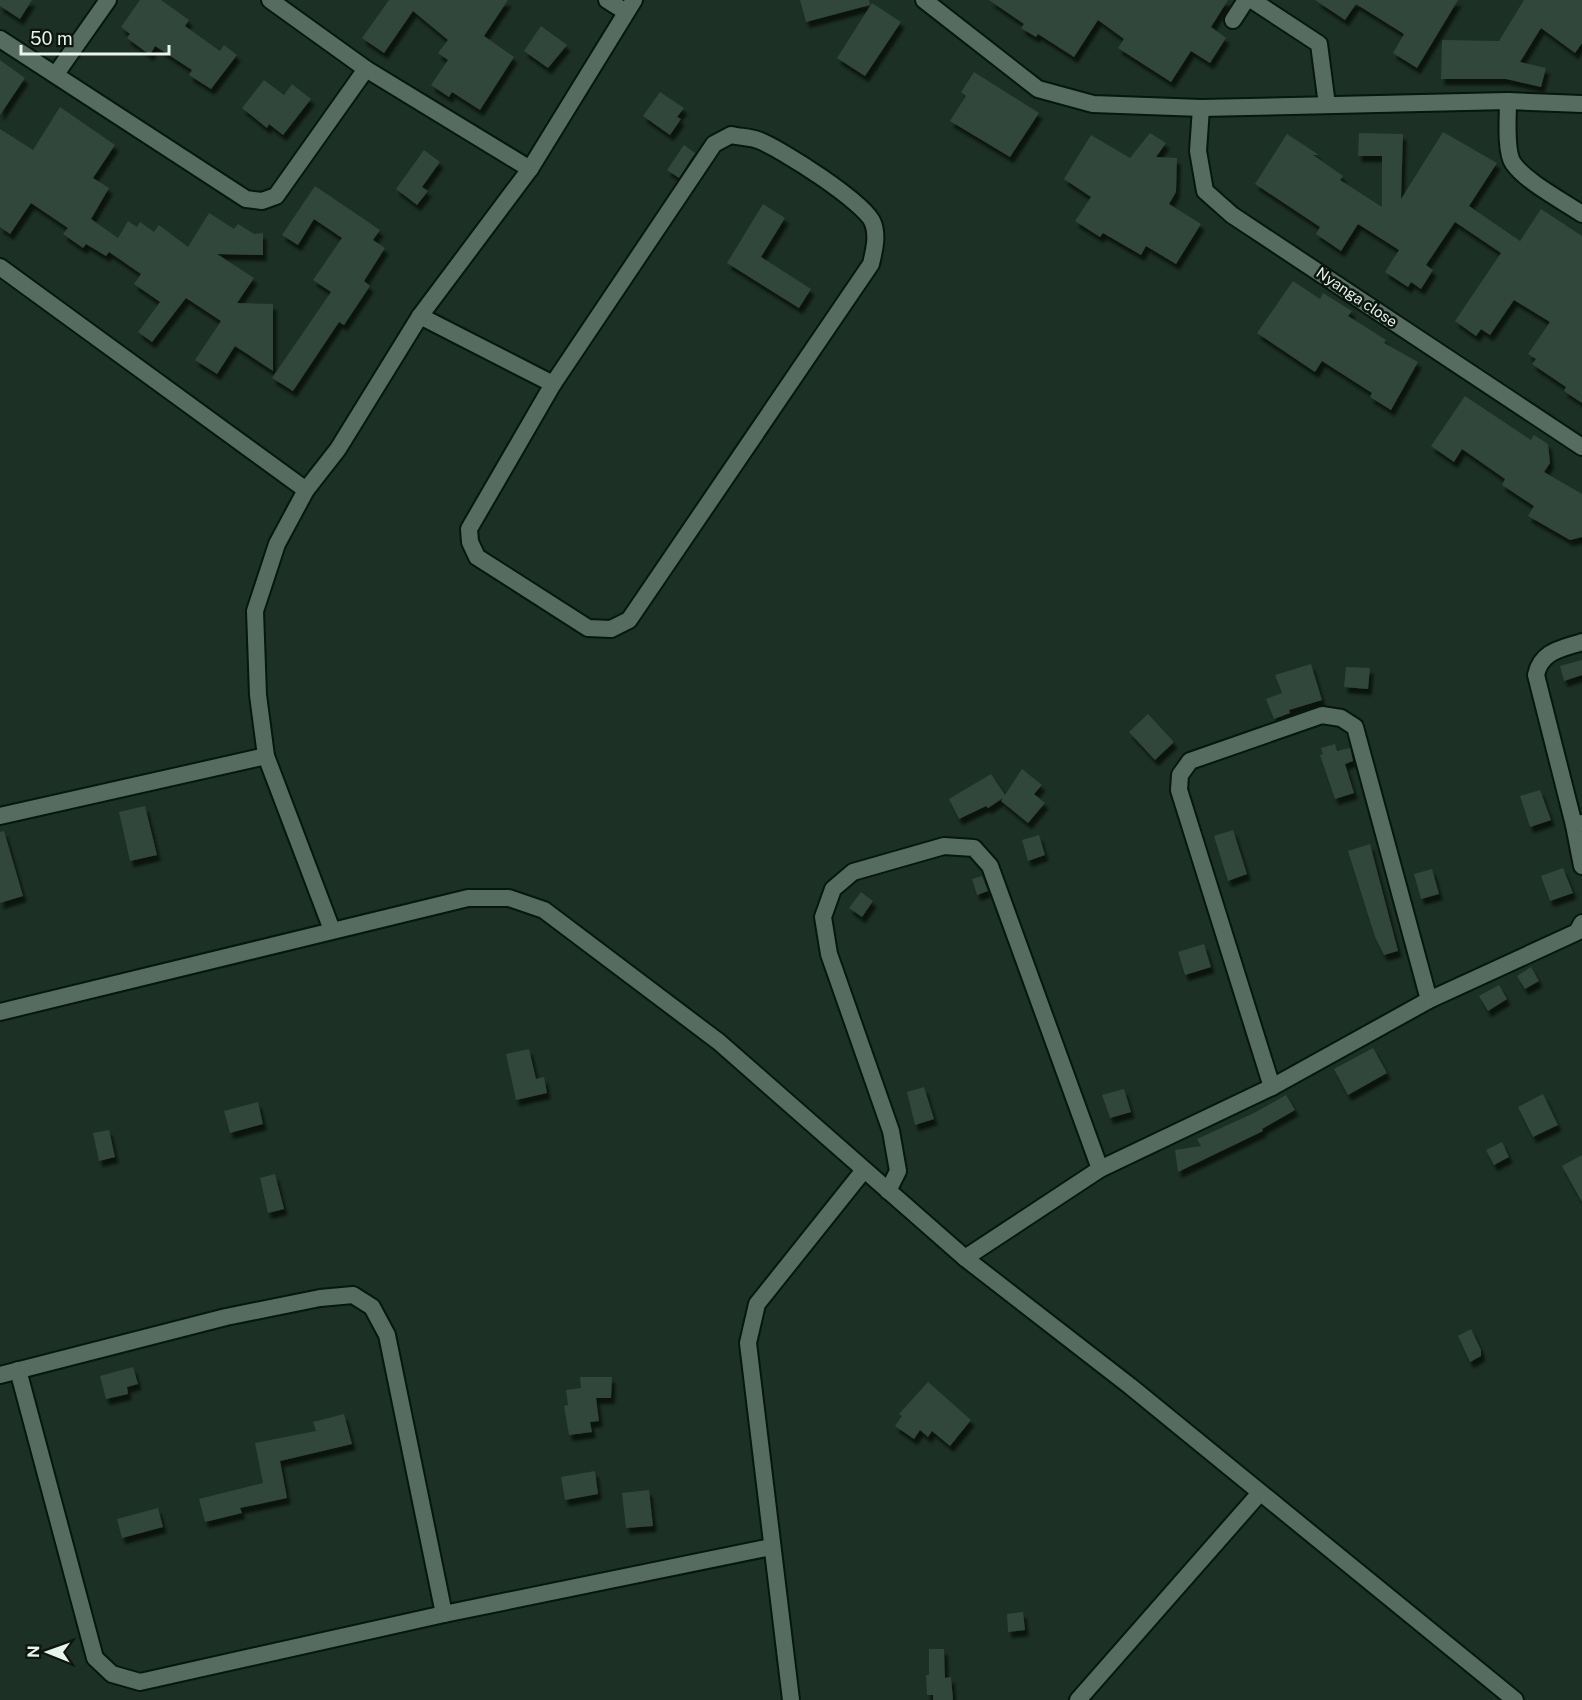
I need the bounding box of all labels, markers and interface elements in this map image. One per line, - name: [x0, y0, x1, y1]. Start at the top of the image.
- scale bar: [21, 18, 170, 56]
- text: 50 m: [30, 28, 73, 49]
- street label: Nyanga close: [1313, 264, 1401, 330]
- north arrow: [18, 1622, 78, 1682]
- text: N: [24, 1645, 43, 1658]

